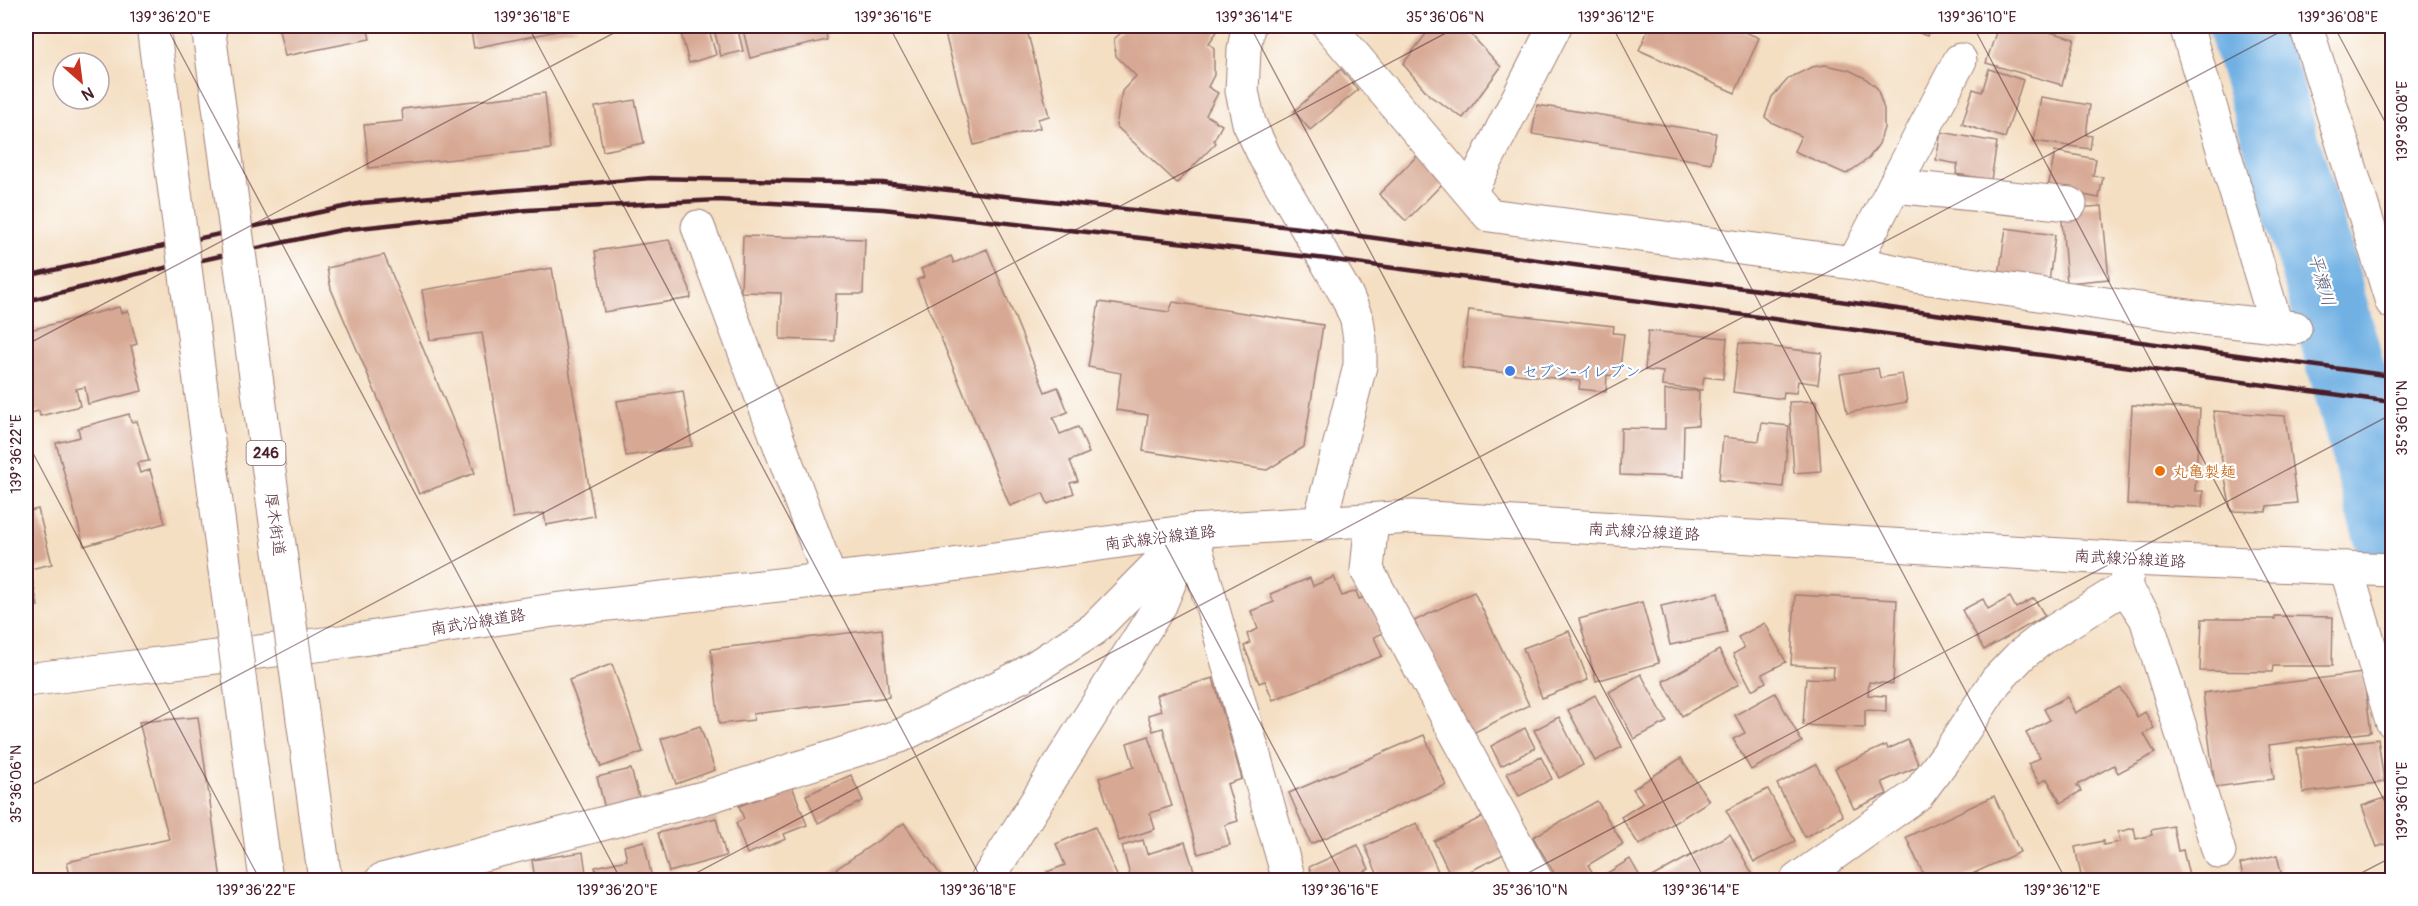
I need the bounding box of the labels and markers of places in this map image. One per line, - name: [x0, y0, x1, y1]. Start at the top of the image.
- place label: セブン-イレブン: [1522, 362, 1641, 382]
- marker: セブン-イレブン: [1503, 364, 1517, 378]
- place label: 丸亀製麺: [2172, 462, 2236, 482]
- marker: 丸亀製麺: [2153, 464, 2167, 478]

